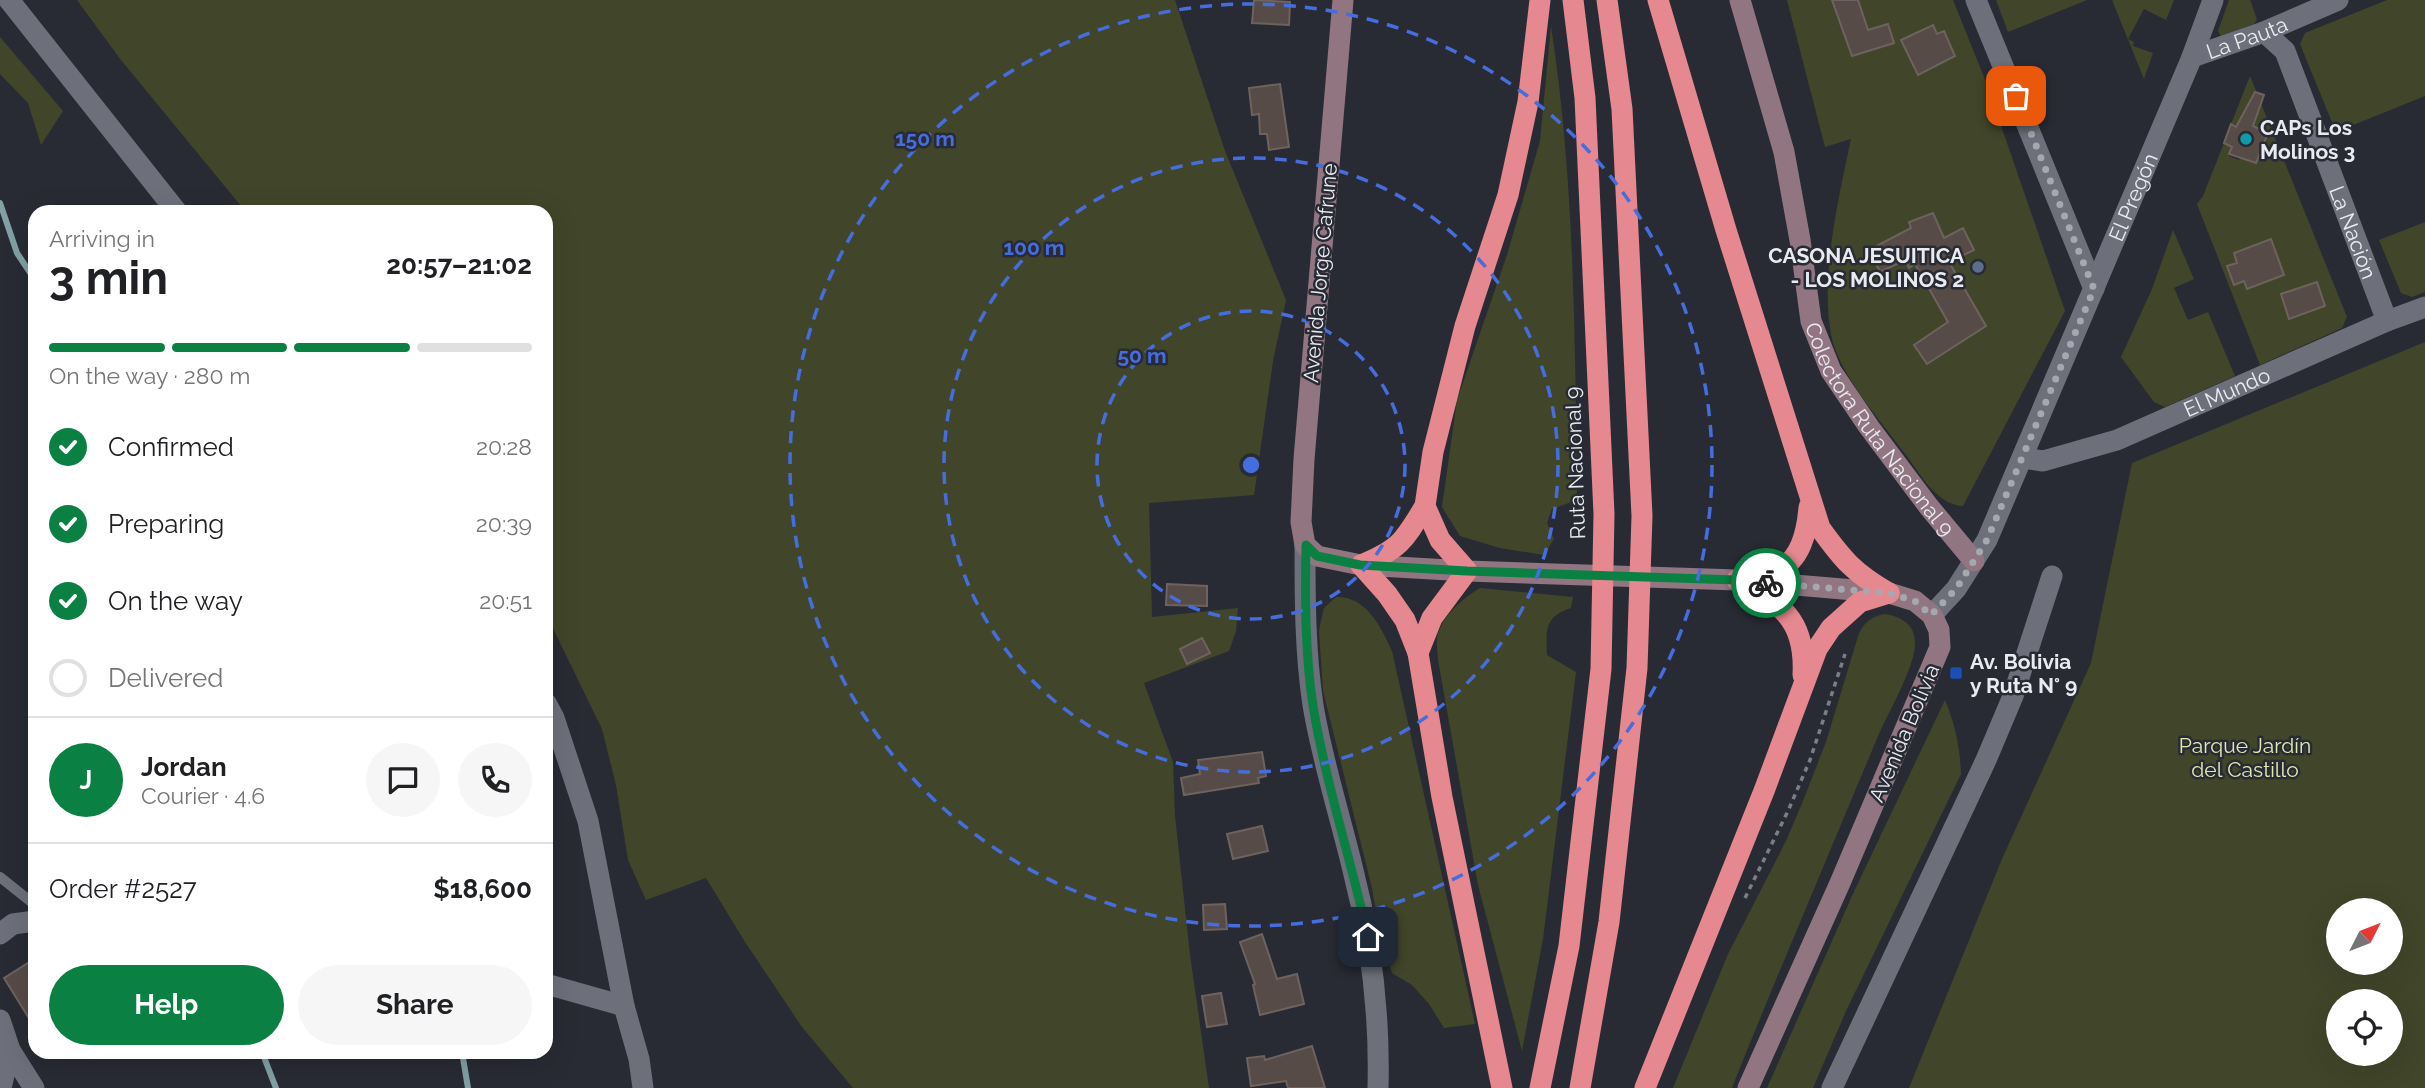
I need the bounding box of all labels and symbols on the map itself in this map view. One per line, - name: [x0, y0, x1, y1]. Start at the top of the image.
- street label: La Pauta: [2203, 11, 2291, 64]
- pin: [1986, 66, 2046, 126]
- place label: CAPs Los Molinos 3: [2260, 115, 2355, 164]
- text: 150 m: [895, 126, 955, 151]
- marker: CAPs Los Molinos 3: [2238, 131, 2254, 147]
- street label: El Pregón: [2103, 149, 2162, 245]
- street label: Avenida Jorge Cafrune: [1298, 162, 1342, 384]
- street label: La Nación: [2325, 182, 2382, 282]
- text: 100 m: [1004, 235, 1064, 260]
- place label: CASONA JESUITICA - LOS MOLINOS 2: [1768, 243, 1965, 292]
- marker: CASONA JESUITICA - LOS MOLINOS 2: [1970, 259, 1986, 275]
- street label: Colectora Ruta Nacional 9: [1800, 319, 1960, 541]
- text: 50 m: [1117, 343, 1167, 368]
- street label: El Mundo: [2180, 362, 2274, 422]
- street label: Ruta Nacional 9: [1560, 386, 1590, 540]
- centre of rings: [1239, 453, 1263, 477]
- courier: [1731, 548, 1801, 618]
- place label: Av. Bolivia y Ruta N° 9: [1970, 649, 2077, 698]
- street label: Avenida Bolivia: [1864, 660, 1944, 806]
- marker: Av. Bolivia y Ruta N° 9: [1948, 665, 1964, 681]
- park label: Parque Jardín del Castillo: [2179, 733, 2311, 782]
- north arrow: [2326, 898, 2403, 975]
- pin: [1338, 907, 1398, 967]

